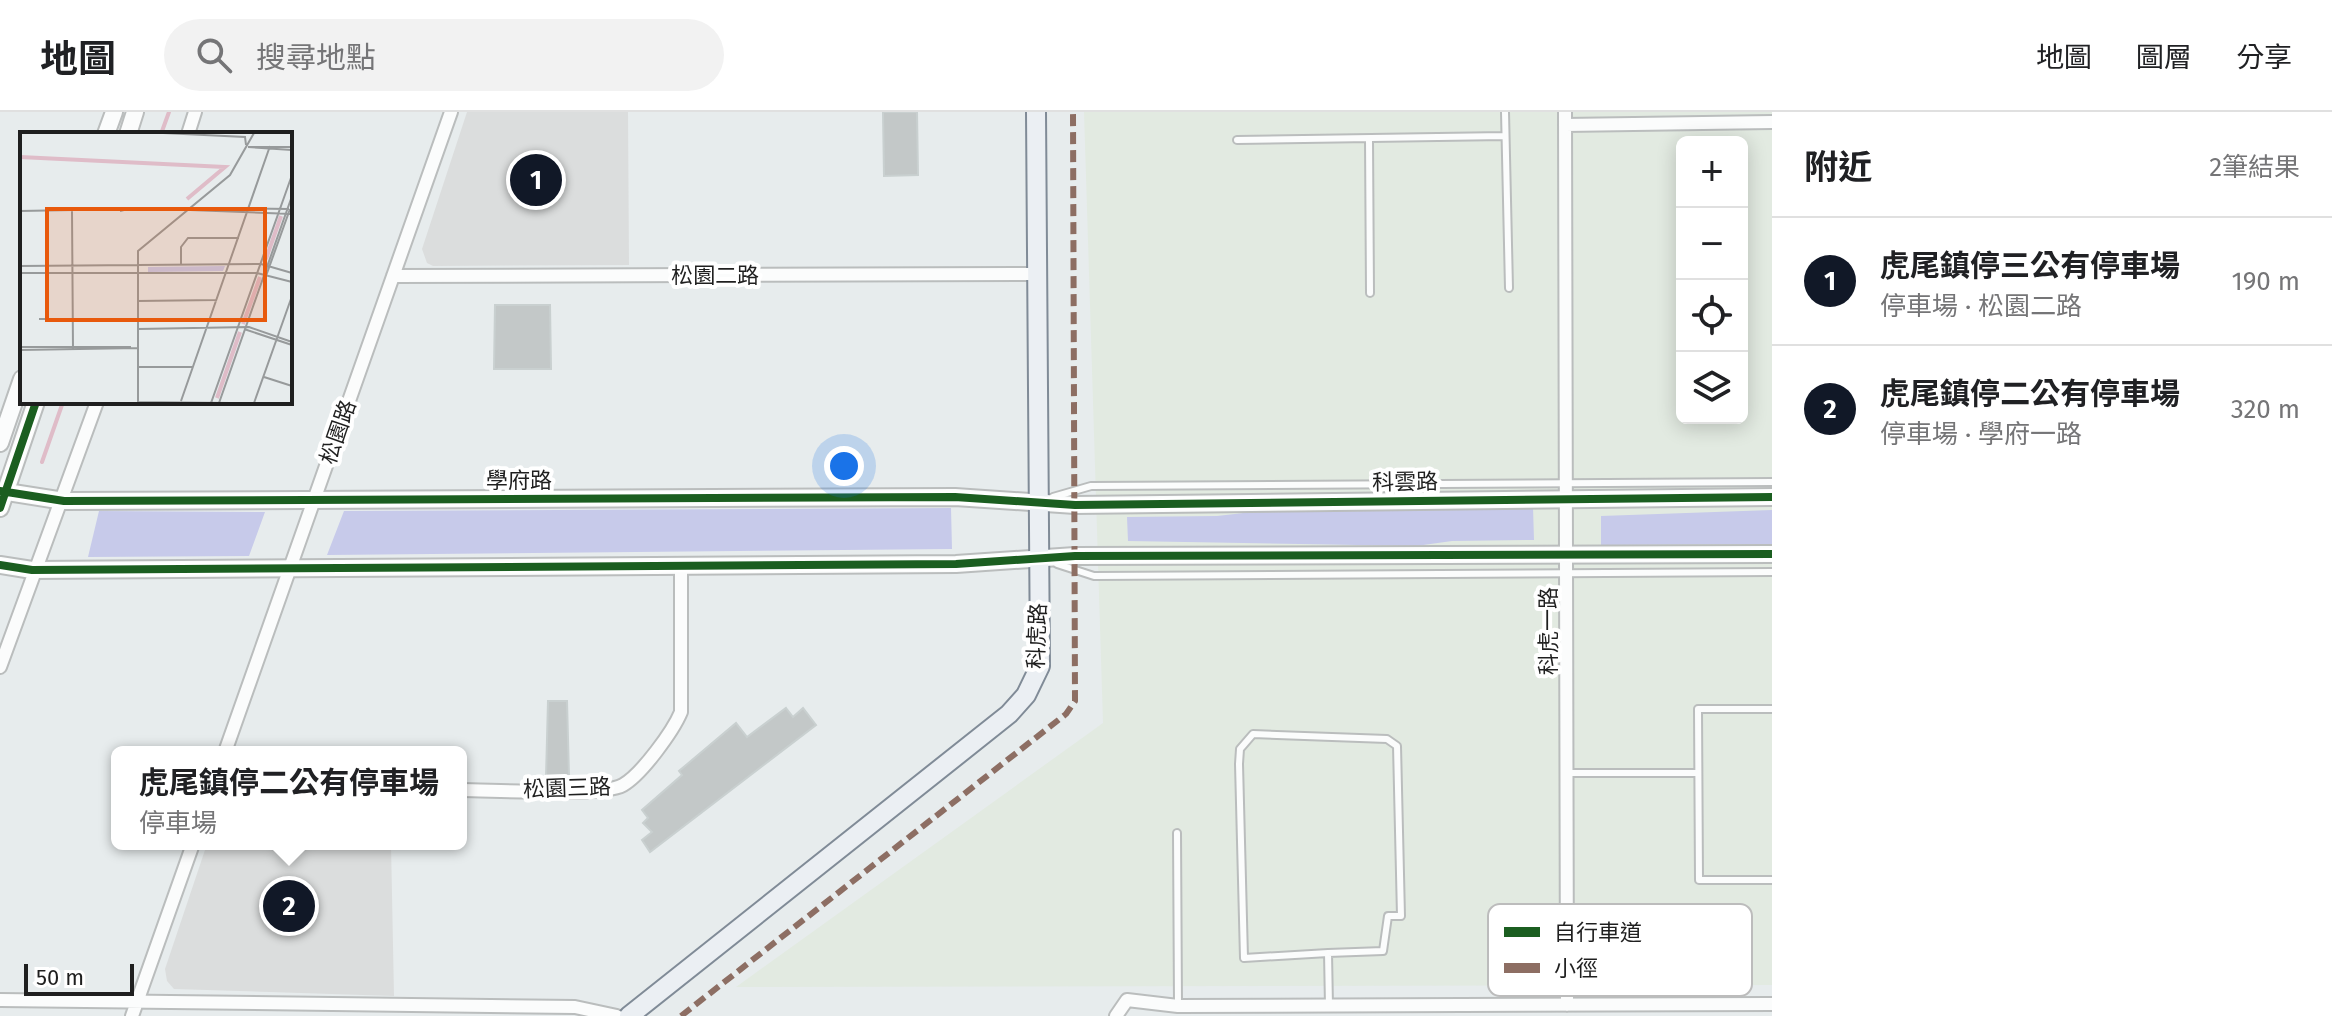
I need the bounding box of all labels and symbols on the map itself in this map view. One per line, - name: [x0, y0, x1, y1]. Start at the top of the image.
- inset map: [20, 132, 292, 404]
- pin: 1: [510, 150, 562, 210]
- street label: 松園二路: [671, 262, 759, 289]
- street label: 松園路: [314, 396, 362, 468]
- your location: [824, 446, 864, 486]
- street label: 學府路: [486, 467, 552, 494]
- street label: 科雲路: [1372, 468, 1438, 496]
- street label: 科虎一路: [1535, 587, 1562, 675]
- street label: 科虎路: [1022, 603, 1052, 669]
- street label: 松園三路: [523, 773, 611, 803]
- pin: 2: [263, 876, 315, 936]
- legend: [1488, 904, 1752, 996]
- text: 自行車道: [1554, 919, 1642, 946]
- text: 小徑: [1554, 955, 1598, 982]
- scale bar: [24, 960, 134, 996]

